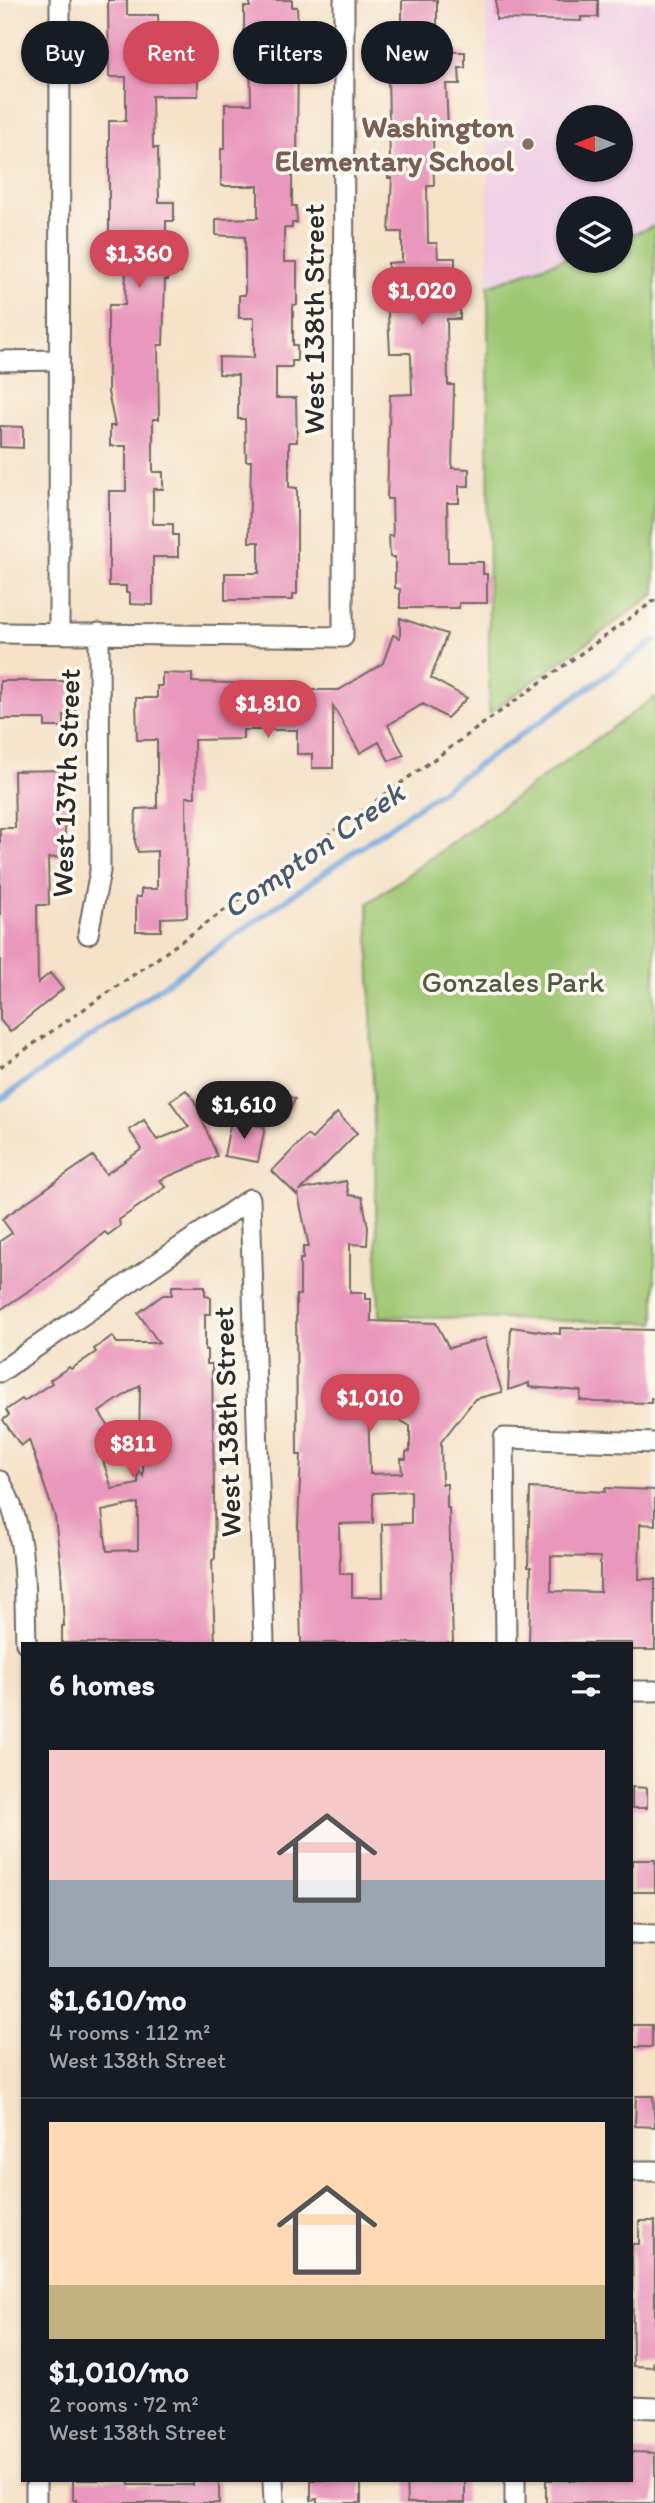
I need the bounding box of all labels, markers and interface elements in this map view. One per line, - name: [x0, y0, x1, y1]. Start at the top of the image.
- chip: Buy: [21, 21, 109, 84]
- chip: Rent: [123, 21, 219, 84]
- chip: Filters: [233, 21, 347, 84]
- chip: New: [361, 21, 453, 84]
- north arrow: [556, 105, 634, 182]
- map controls: [556, 105, 633, 273]
- place label: Washington Elementary School: [275, 108, 514, 179]
- marker: Washington Elementary School: [520, 136, 536, 152]
- button: layers: [556, 196, 633, 273]
- street label: West 138th Street: [295, 204, 332, 434]
- pin: $1,360: [82, 230, 196, 290]
- text: $1,360: [106, 239, 172, 267]
- pin: $1,020: [365, 268, 479, 327]
- text: $1,020: [388, 276, 456, 304]
- street label: West 137th Street: [43, 668, 88, 898]
- pin: $1,810: [211, 680, 325, 740]
- text: $1,810: [235, 689, 301, 717]
- water label: Compton Creek: [215, 772, 412, 927]
- park label: Gonzales Park: [421, 963, 605, 1000]
- pin: $1,610: [187, 1082, 301, 1141]
- text: $1,610: [212, 1090, 276, 1118]
- street label: West 138th Street: [204, 1306, 249, 1538]
- pin: $1,010: [313, 1374, 427, 1434]
- text: $1,010: [337, 1383, 403, 1411]
- pin: $811: [92, 1420, 174, 1480]
- text: $811: [110, 1429, 156, 1457]
- icon: filters: [567, 1665, 605, 1703]
- text: 6 homes: [49, 1666, 155, 1703]
- icon: home: [264, 1795, 390, 1921]
- text: $1,610/mo: [49, 1981, 187, 2018]
- text: 4 rooms · 112 m²: [49, 2018, 210, 2046]
- text: West 138th Street: [49, 2046, 226, 2074]
- icon: home: [264, 2167, 390, 2293]
- text: $1,010/mo: [49, 2353, 189, 2390]
- text: 2 rooms · 72 m²: [49, 2390, 199, 2418]
- text: West 138th Street: [49, 2418, 226, 2446]

